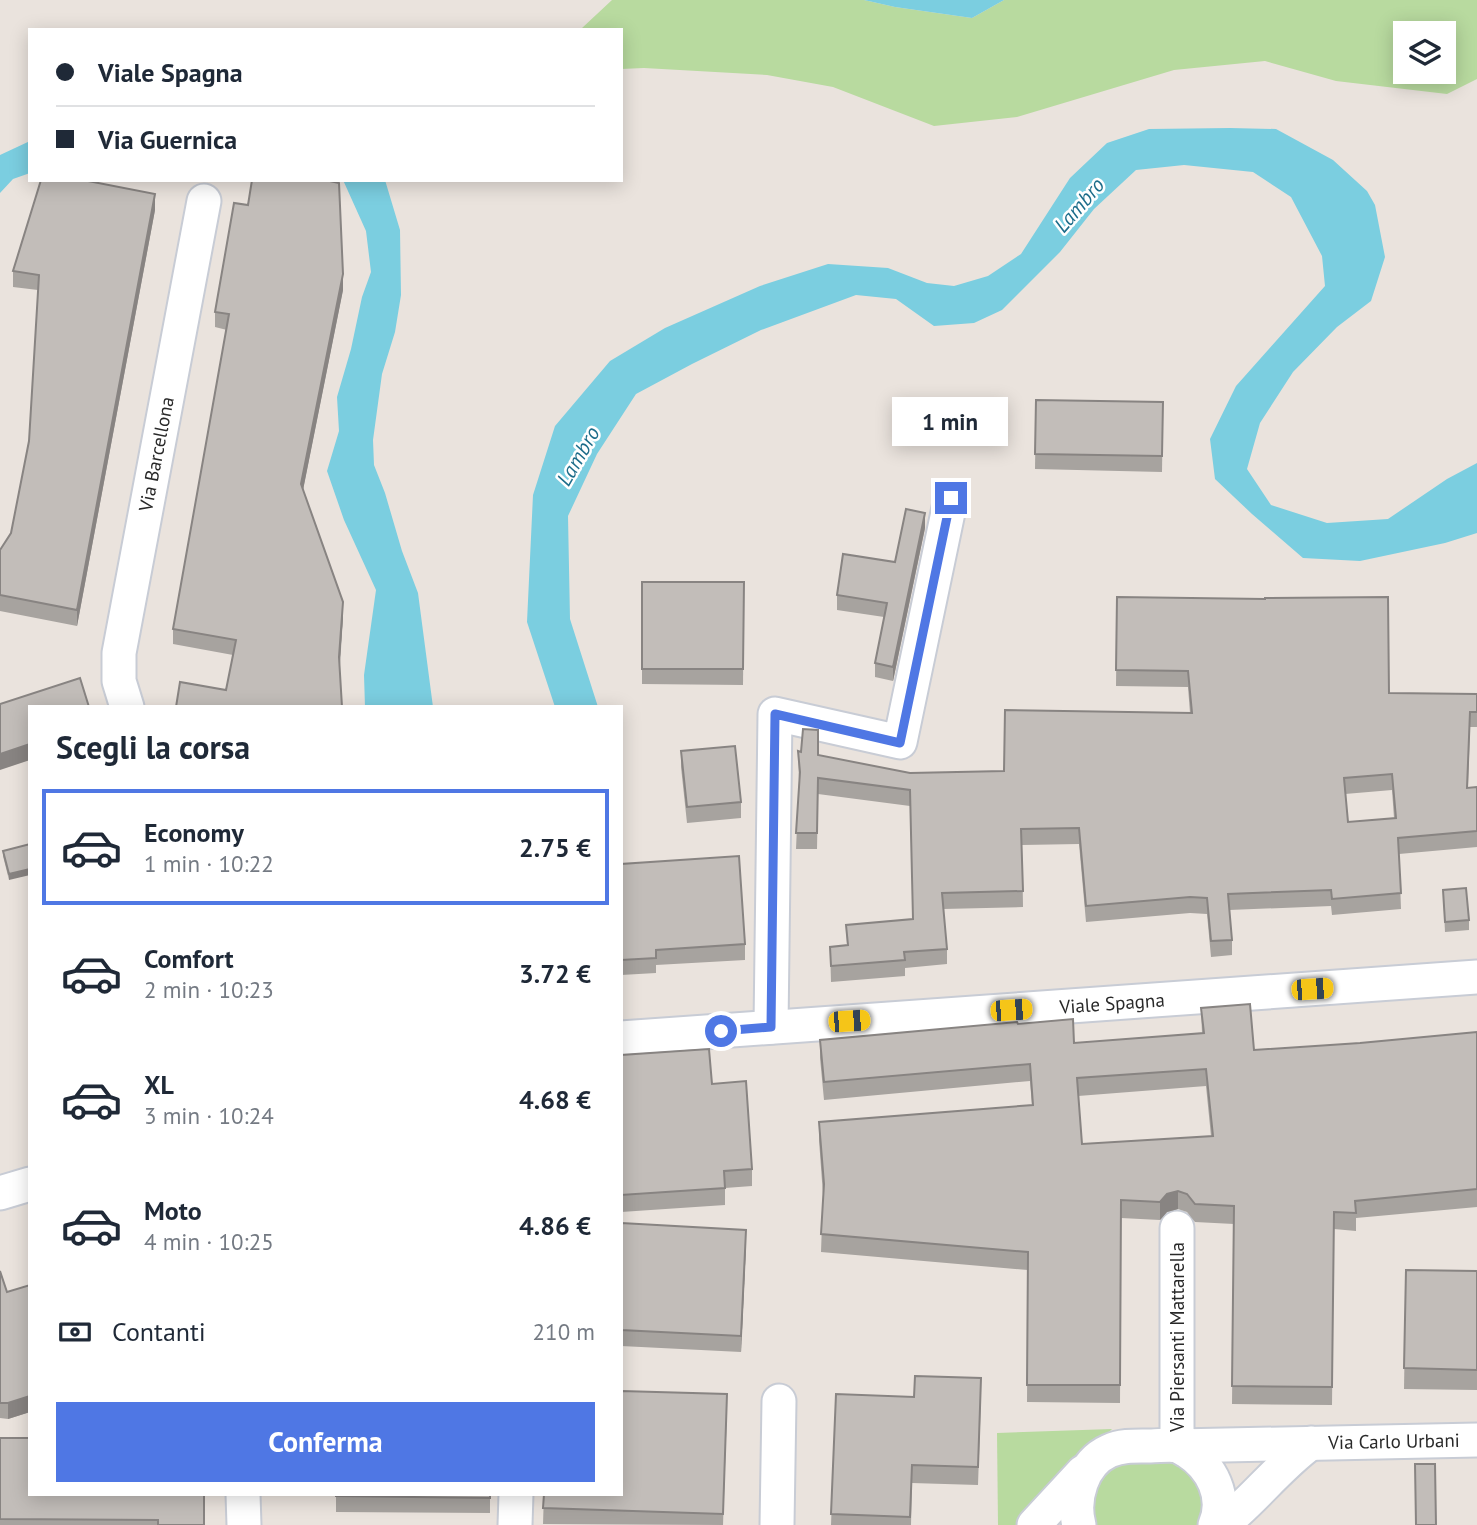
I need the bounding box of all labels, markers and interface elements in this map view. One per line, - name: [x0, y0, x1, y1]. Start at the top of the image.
- map controls: [1393, 21, 1456, 84]
- button: layers: [1393, 21, 1456, 84]
- text: Viale Spagna: [98, 56, 243, 89]
- text: Via Guernica: [98, 123, 237, 156]
- water label: Lambro: [1048, 172, 1110, 238]
- street label: Via Barcellona: [133, 395, 179, 514]
- callout: 1 min: [893, 396, 1009, 446]
- text: 1 min: [922, 407, 978, 436]
- water label: Lambro: [550, 421, 606, 491]
- route end: [935, 482, 967, 514]
- text: Scegli la corsa: [56, 726, 250, 768]
- icon: car: [60, 816, 123, 879]
- text: Economy: [144, 816, 244, 849]
- text: 2.75 €: [519, 831, 591, 864]
- text: 1 min · 10:22: [144, 849, 274, 878]
- icon: car: [60, 942, 123, 1005]
- text: Comfort: [144, 942, 234, 975]
- text: 3.72 €: [519, 957, 591, 990]
- text: 2 min · 10:23: [144, 975, 274, 1004]
- car: [1291, 977, 1334, 1001]
- street label: Viale Spagna: [1058, 987, 1165, 1019]
- car: [990, 998, 1033, 1022]
- car: [828, 1009, 871, 1033]
- route start: [705, 1015, 737, 1047]
- icon: car: [60, 1068, 123, 1131]
- text: XL: [144, 1068, 174, 1101]
- text: 4.68 €: [519, 1083, 591, 1116]
- text: 3 min · 10:24: [144, 1101, 274, 1130]
- icon: car: [60, 1194, 123, 1257]
- text: Moto: [144, 1194, 202, 1227]
- text: 4.86 €: [519, 1209, 591, 1242]
- text: 4 min · 10:25: [144, 1227, 274, 1256]
- street label: Via Piersanti Mattarella: [1165, 1242, 1189, 1433]
- icon: cash: [56, 1313, 94, 1351]
- text: Contanti: [112, 1315, 206, 1348]
- text: 210 m: [533, 1317, 595, 1346]
- button: Conferma: [56, 1402, 595, 1482]
- street label: Via Carlo Urbani: [1327, 1428, 1460, 1454]

